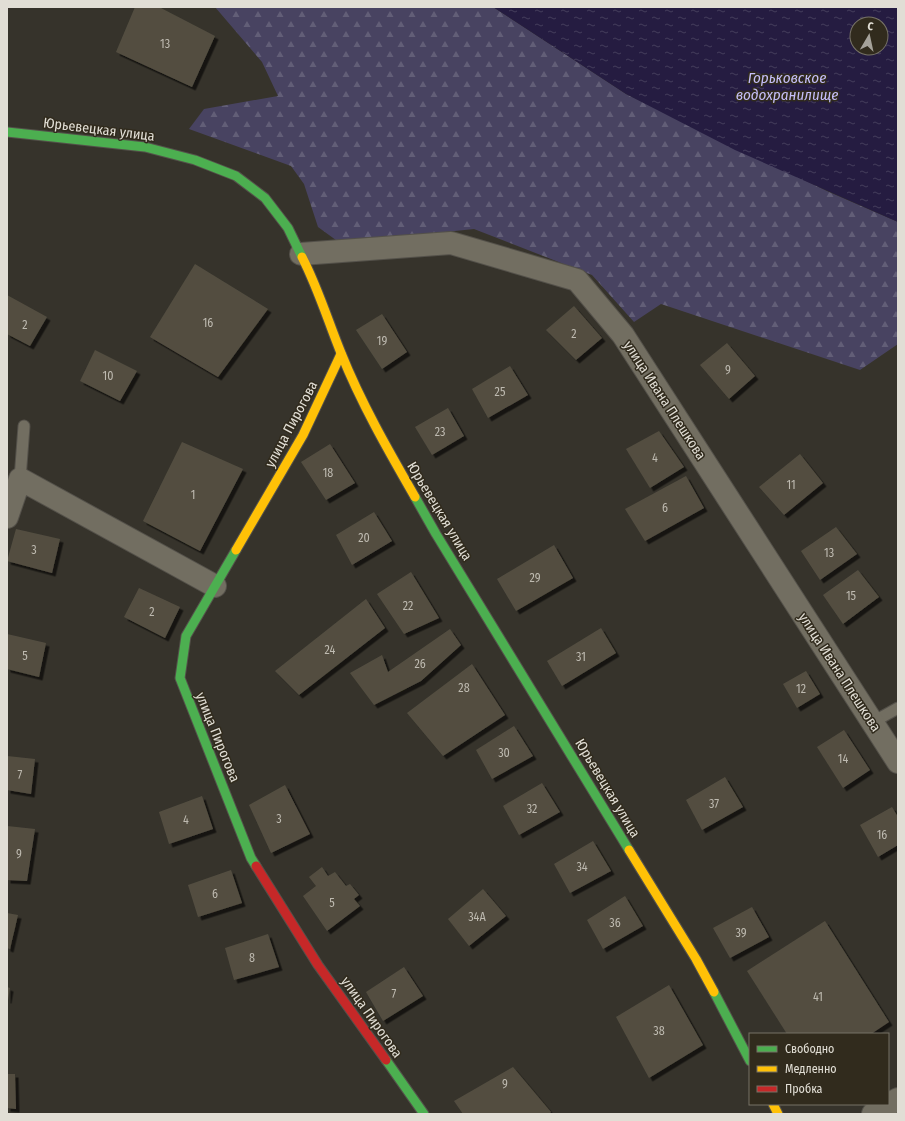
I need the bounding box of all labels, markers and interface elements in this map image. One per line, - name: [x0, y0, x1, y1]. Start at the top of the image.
- north arrow: [849, 16, 889, 56]
- text: С: [867, 20, 875, 34]
- house number: 13: [160, 37, 170, 51]
- water label: Горьковское водохранилище: [736, 69, 838, 104]
- street label: Юрьевецкая улица: [42, 114, 156, 145]
- house number: 16: [203, 316, 213, 330]
- house number: 2: [22, 318, 28, 332]
- house number: 2: [571, 327, 577, 341]
- house number: 19: [377, 334, 387, 348]
- street label: улица Ивана Плешкова: [620, 338, 709, 463]
- house number: 9: [725, 363, 731, 377]
- house number: 10: [103, 369, 113, 383]
- street label: улица Пирогова: [262, 378, 321, 470]
- house number: 25: [495, 385, 506, 399]
- house number: 23: [435, 425, 445, 439]
- house number: 4: [652, 451, 658, 465]
- street label: Юрьевецкая улица: [403, 459, 476, 564]
- house number: 18: [323, 466, 333, 480]
- house number: 11: [786, 478, 796, 492]
- house number: 1: [191, 488, 195, 502]
- house number: 6: [662, 501, 668, 515]
- house number: 20: [358, 531, 370, 545]
- house number: 3: [31, 543, 37, 557]
- house number: 13: [824, 546, 834, 560]
- house number: 29: [529, 571, 541, 585]
- house number: 15: [846, 589, 857, 603]
- house number: 22: [403, 599, 413, 613]
- house number: 2: [149, 605, 155, 619]
- street label: улица Ивана Плешкова: [795, 610, 884, 735]
- house number: 24: [325, 643, 336, 657]
- house number: 5: [22, 649, 28, 663]
- house number: 31: [576, 650, 586, 664]
- house number: 26: [414, 657, 426, 671]
- house number: 28: [458, 681, 470, 695]
- house number: 12: [796, 682, 806, 696]
- street label: улица Пирогова: [192, 690, 243, 785]
- street label: Юрьевецкая улица: [571, 736, 644, 841]
- house number: 30: [498, 746, 510, 760]
- house number: 14: [838, 752, 848, 766]
- house number: 7: [18, 768, 23, 782]
- house number: 37: [709, 797, 719, 811]
- house number: 32: [527, 802, 537, 816]
- house number: 3: [276, 812, 282, 826]
- house number: 4: [183, 813, 189, 827]
- house number: 16: [877, 828, 887, 842]
- house number: 9: [16, 847, 22, 861]
- house number: 34: [576, 860, 588, 874]
- house number: 6: [212, 887, 218, 901]
- house number: 5: [329, 896, 335, 910]
- house number: 34А: [468, 910, 486, 924]
- house number: 36: [609, 916, 621, 930]
- house number: 39: [735, 926, 747, 940]
- house number: 8: [249, 951, 255, 965]
- street label: улица Пирогова: [337, 973, 406, 1061]
- house number: 7: [392, 987, 397, 1001]
- house number: 41: [813, 990, 823, 1004]
- house number: 38: [653, 1024, 665, 1038]
- legend: [749, 1033, 889, 1105]
- text: Свободно: [785, 1042, 834, 1056]
- text: Медленно: [785, 1062, 837, 1076]
- house number: 9: [502, 1077, 508, 1091]
- text: Пробка: [785, 1082, 823, 1096]

